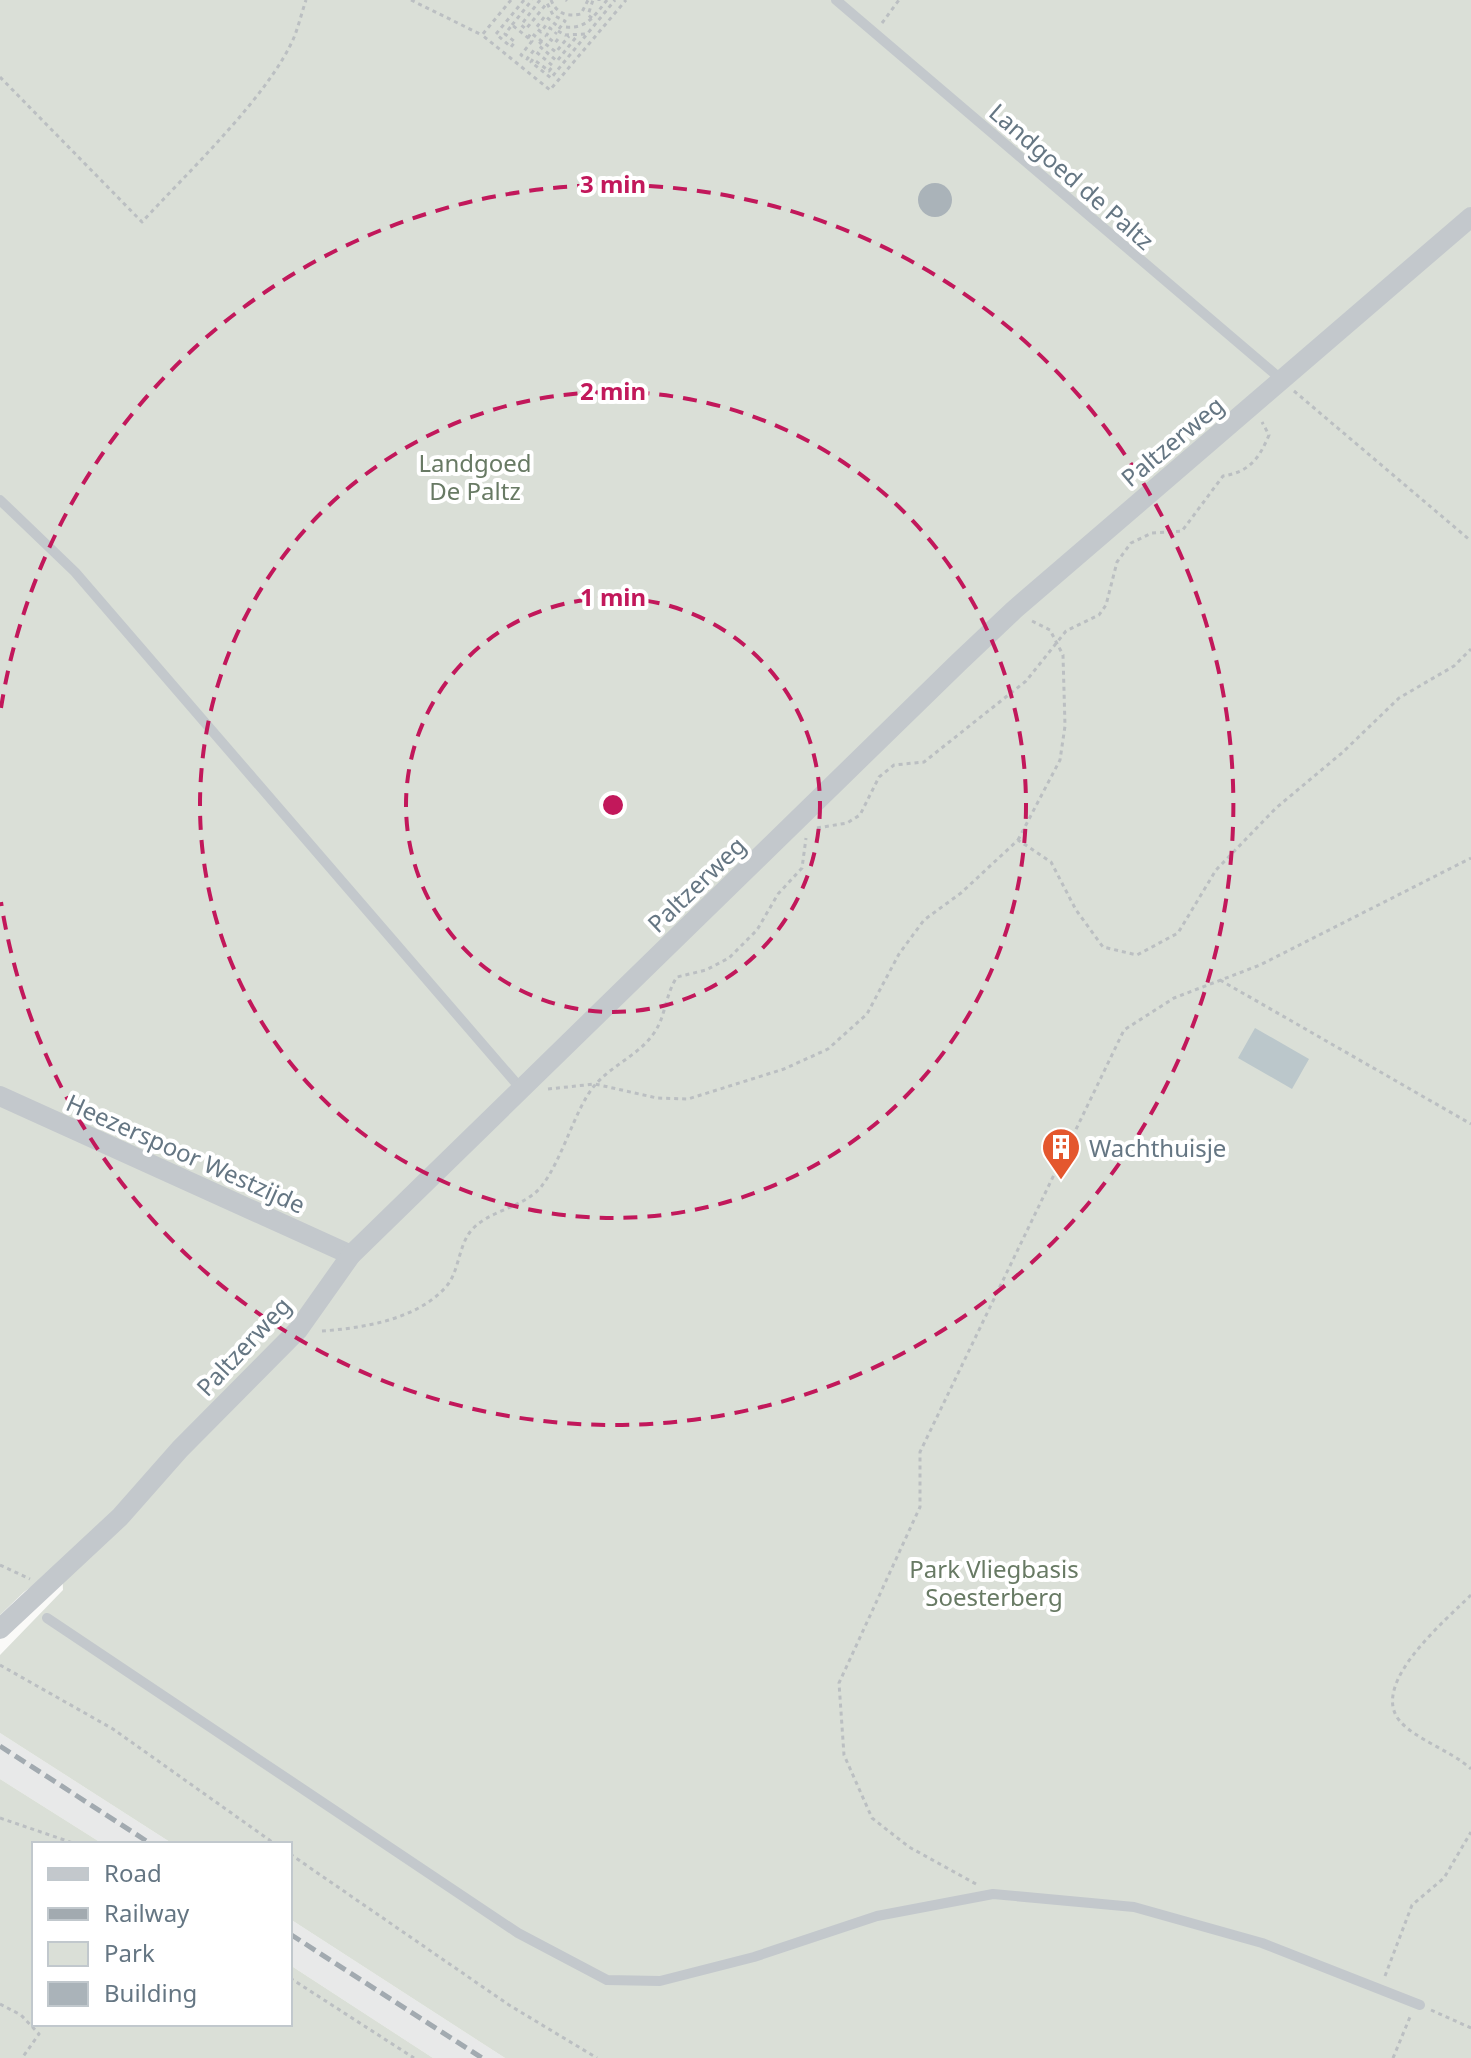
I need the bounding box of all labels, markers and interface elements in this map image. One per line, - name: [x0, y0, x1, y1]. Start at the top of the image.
- street label: Landgoed de Paltz: [983, 95, 1161, 257]
- text: 3 min: [580, 167, 646, 200]
- text: 2 min: [580, 374, 646, 407]
- street label: Paltzerweg: [1114, 388, 1230, 494]
- park label: Landgoed De Paltz: [418, 446, 532, 507]
- text: 1 min: [580, 580, 646, 613]
- centre of rings: [599, 791, 627, 819]
- street label: Paltzerweg: [640, 829, 752, 939]
- street label: Heezerspoor Westzijde: [61, 1085, 311, 1221]
- building icon: Wachthuisje: [1040, 1126, 1082, 1181]
- place label: Wachthuisje: [1089, 1131, 1226, 1164]
- street label: Paltzerweg: [188, 1289, 298, 1403]
- park label: Park Vliegbasis Soesterberg: [909, 1552, 1079, 1613]
- legend: [32, 1842, 292, 2026]
- text: Road: [104, 1856, 162, 1889]
- text: Railway: [104, 1896, 190, 1929]
- text: Park: [104, 1936, 155, 1969]
- text: Building: [104, 1976, 197, 2009]

